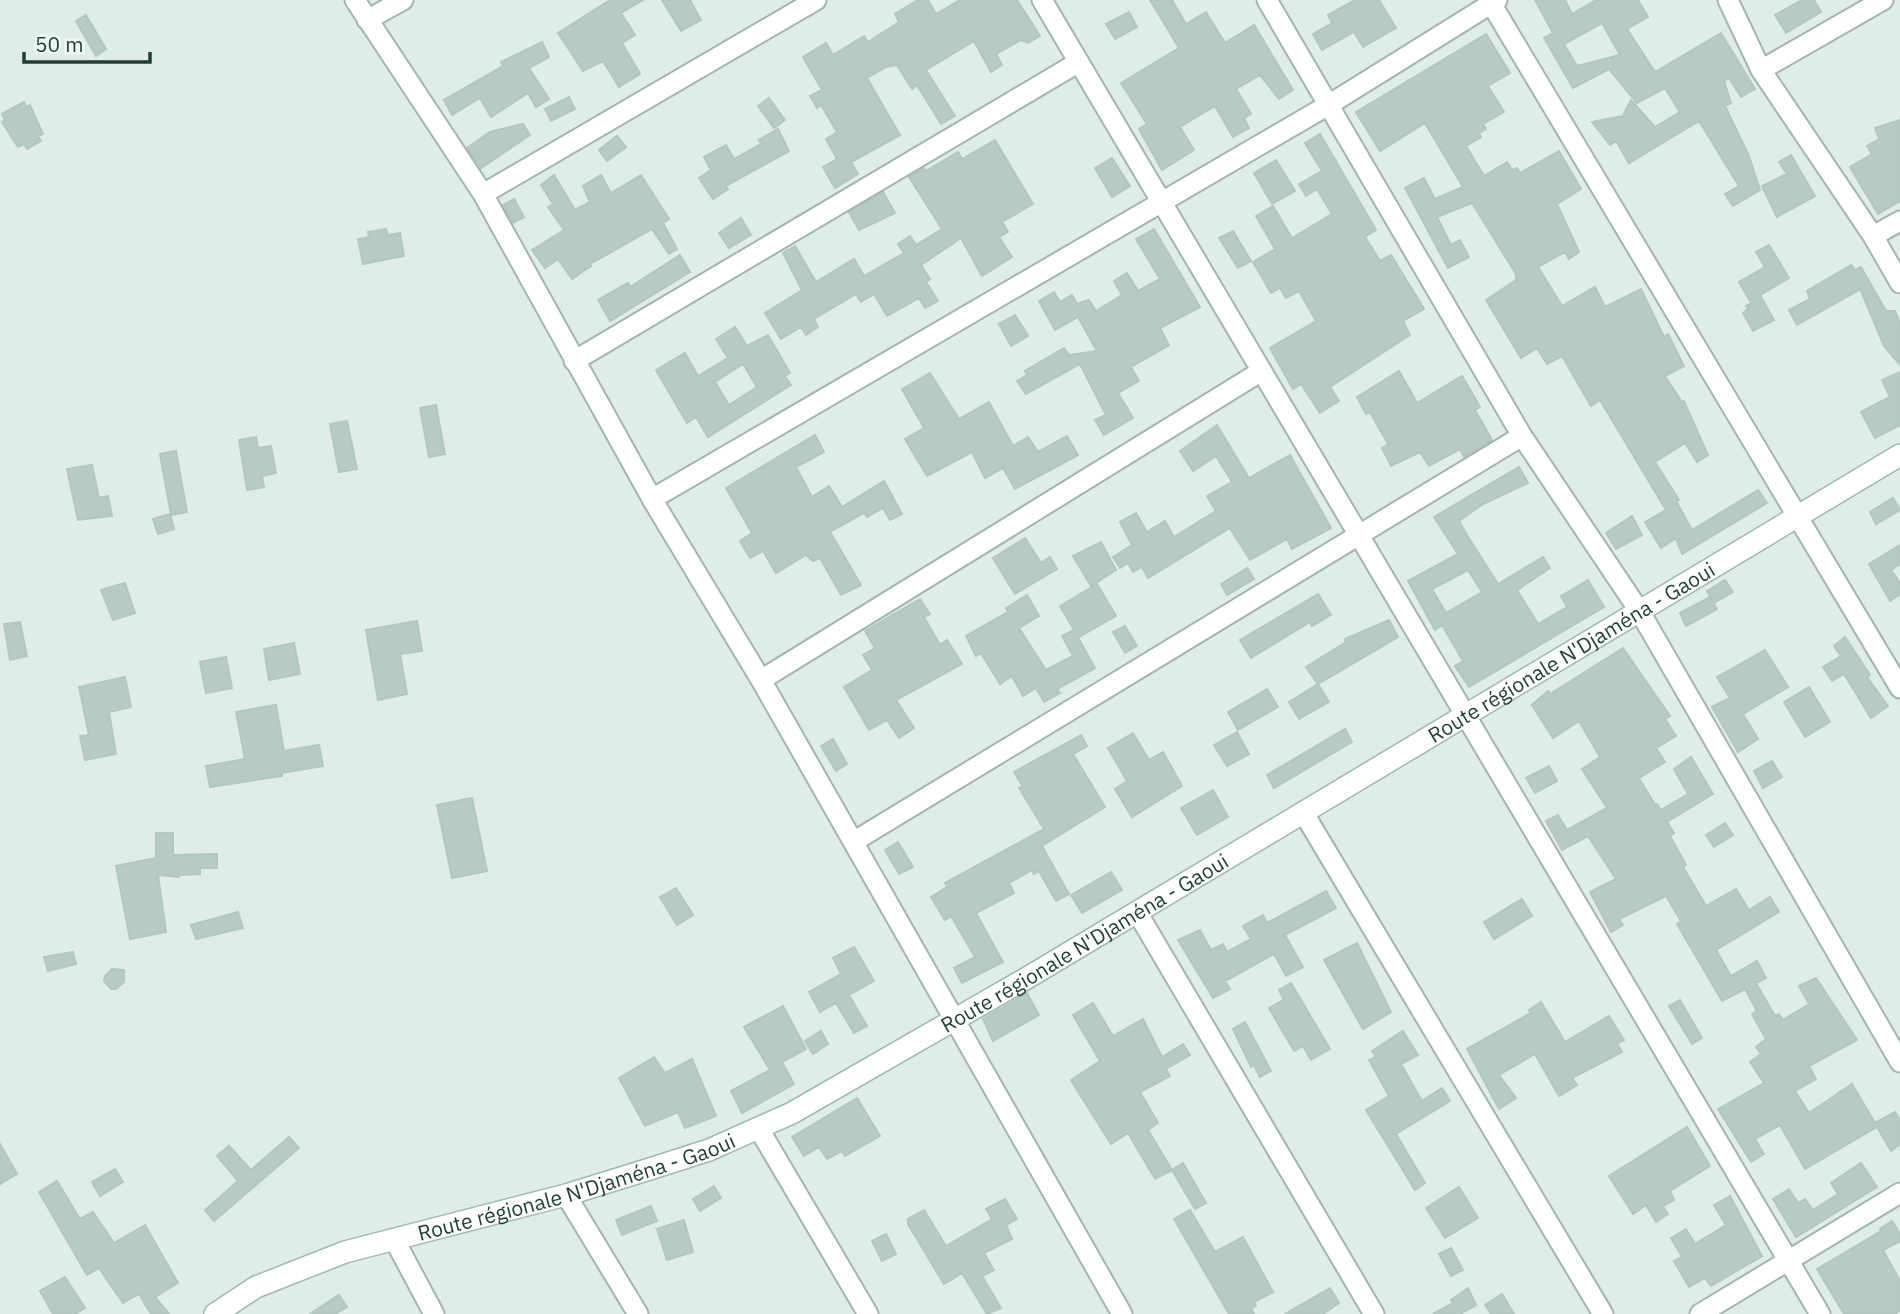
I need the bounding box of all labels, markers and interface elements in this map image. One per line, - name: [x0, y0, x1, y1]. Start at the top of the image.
- scale bar: [24, 21, 150, 65]
- text: 50 m: [35, 30, 84, 58]
- street label: Route régionale N'Djaména - Gaoui: [1422, 555, 1720, 749]
- street label: Route régionale N'Djaména - Gaoui: [935, 847, 1233, 1039]
- street label: Route régionale N'Djaména - Gaoui: [414, 1126, 739, 1247]

